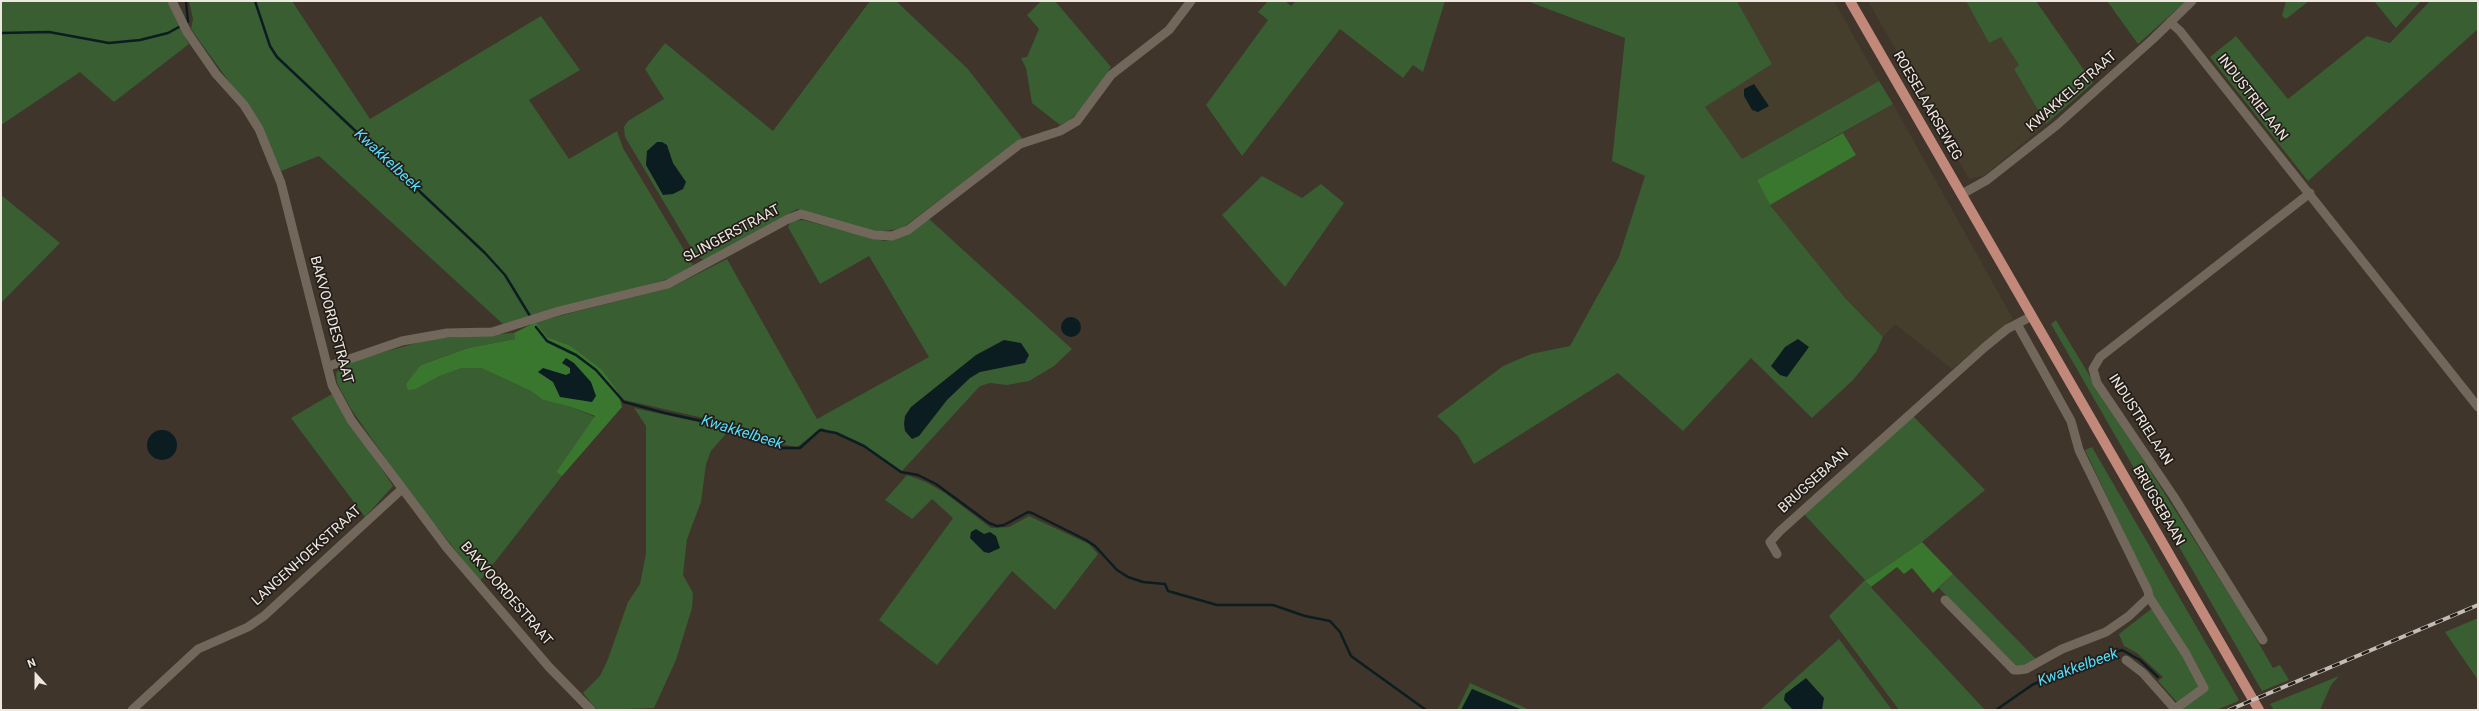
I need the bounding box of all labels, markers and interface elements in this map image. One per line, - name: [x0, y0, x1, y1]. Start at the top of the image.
- street label: ROESELAARSEWEG: [1889, 48, 1965, 164]
- street label: KWAKKELSTRAAT: [2023, 48, 2121, 136]
- street label: INDUSTRIELAAN: [2213, 51, 2291, 145]
- water label: Kwakkelbeek: [350, 126, 424, 196]
- street label: SLINGERSTRAAT: [681, 202, 783, 266]
- street label: BAKVOORDESTRAAT: [306, 254, 356, 386]
- street label: INDUSTRIELAAN: [2104, 371, 2176, 469]
- water label: Kwakkelbeek: [699, 412, 785, 454]
- street label: BRUGSEBAAN: [1775, 445, 1853, 517]
- street label: BRUGSEBAAN: [2128, 463, 2188, 549]
- street label: LANGENHOEKSTRAAT: [249, 502, 365, 610]
- street label: BAKVOORDESTRAAT: [457, 539, 555, 649]
- water label: Kwakkelbeek: [2035, 645, 2121, 691]
- north arrow: [16, 655, 56, 695]
- text: N: [26, 656, 37, 671]

